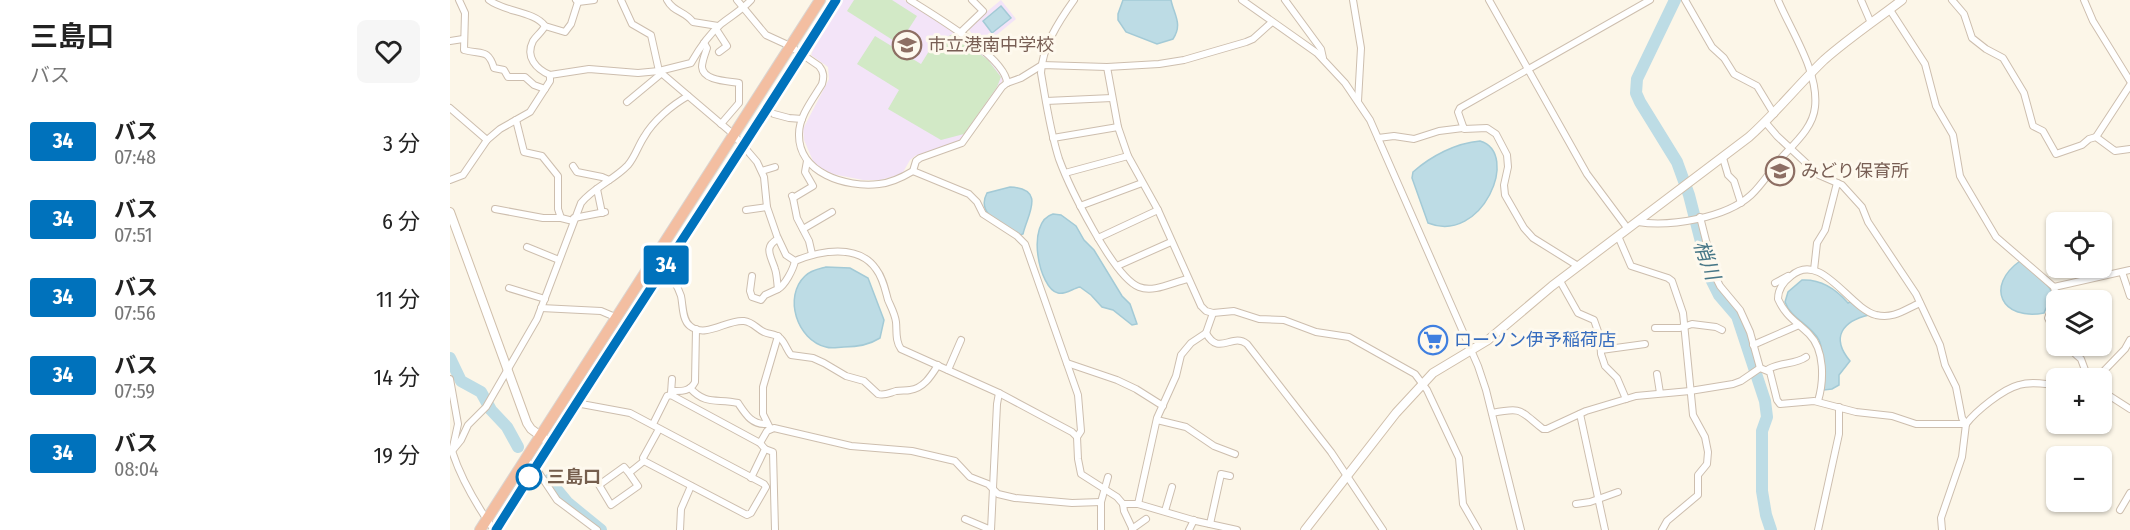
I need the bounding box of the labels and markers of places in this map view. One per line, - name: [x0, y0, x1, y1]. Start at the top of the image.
- school or university icon: 市立港南中学校: [891, 29, 923, 61]
- place label: 市立港南中学校: [928, 34, 1054, 56]
- school or university icon: みどり保育所: [1764, 155, 1796, 187]
- place label: みどり保育所: [1801, 160, 1909, 182]
- supermarket icon: ローソン伊予稲荷店: [1417, 324, 1449, 356]
- place label: ローソン伊予稲荷店: [1454, 329, 1616, 351]
- marker: 三島口: [516, 464, 542, 490]
- place label: 三島口: [547, 466, 601, 488]

